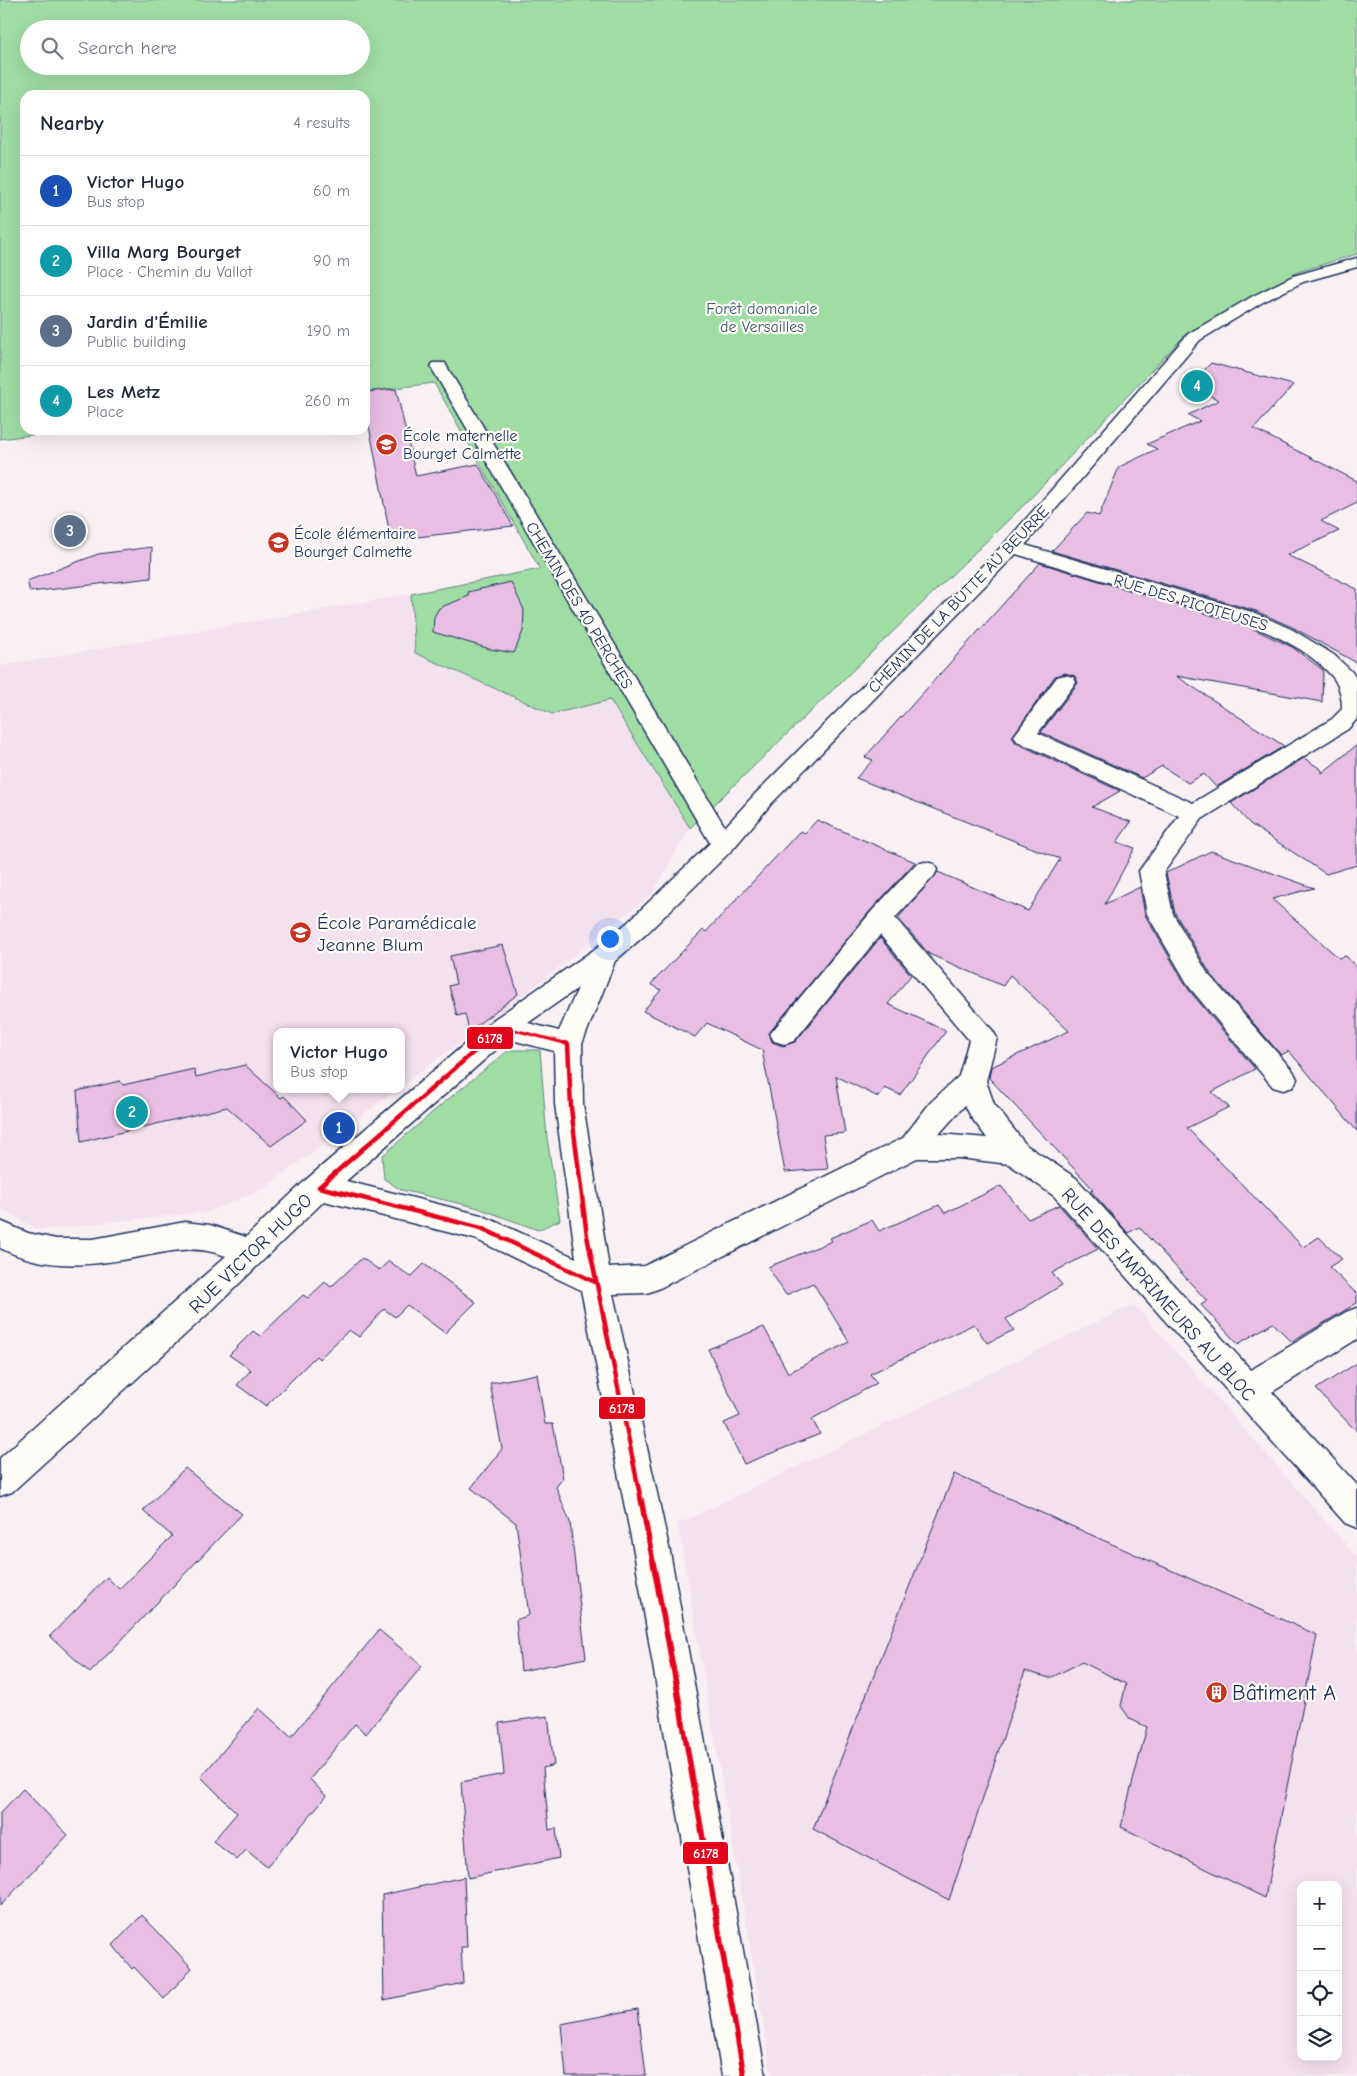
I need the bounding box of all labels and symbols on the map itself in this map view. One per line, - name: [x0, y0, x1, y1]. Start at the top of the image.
- park label: Forêt domaniale de Versailles: [706, 300, 818, 336]
- pin: 4: [1181, 367, 1213, 405]
- place label: École maternelle Bourget Calmette: [403, 426, 521, 463]
- school or university icon: École maternelle Bourget Calmette: [375, 432, 399, 456]
- street label: CHEMIN DE LA BUTTE AU BEURRE: [865, 502, 1053, 697]
- pin: 3: [54, 512, 86, 550]
- street label: CHEMIN DES 40 PERCHES: [522, 519, 636, 692]
- place label: École élémentaire Bourget Calmette: [294, 524, 416, 561]
- school or university icon: École élémentaire Bourget Calmette: [266, 530, 290, 554]
- street label: RUE DES PICOTEUSES: [1112, 571, 1270, 635]
- place label: École Paramédicale Jeanne Blum: [317, 912, 477, 956]
- school or university icon: École Paramédicale Jeanne Blum: [289, 921, 313, 945]
- your location: [597, 926, 623, 952]
- line badge: 6178: [466, 1026, 514, 1050]
- text: 6178: [477, 1030, 503, 1047]
- pin: 2: [116, 1093, 148, 1131]
- pin: 1: [323, 1109, 355, 1147]
- street label: RUE DES IMPRIMEURS AU BLOC: [1057, 1184, 1260, 1406]
- street label: RUE VICTOR HUGO: [185, 1189, 317, 1318]
- line badge: 6178: [598, 1396, 646, 1420]
- text: 6178: [609, 1400, 635, 1417]
- building icon: Bâtiment A: [1204, 1680, 1228, 1704]
- place label: Bâtiment A: [1232, 1680, 1336, 1706]
- line badge: 6178: [682, 1841, 729, 1865]
- text: 6178: [693, 1845, 719, 1862]

